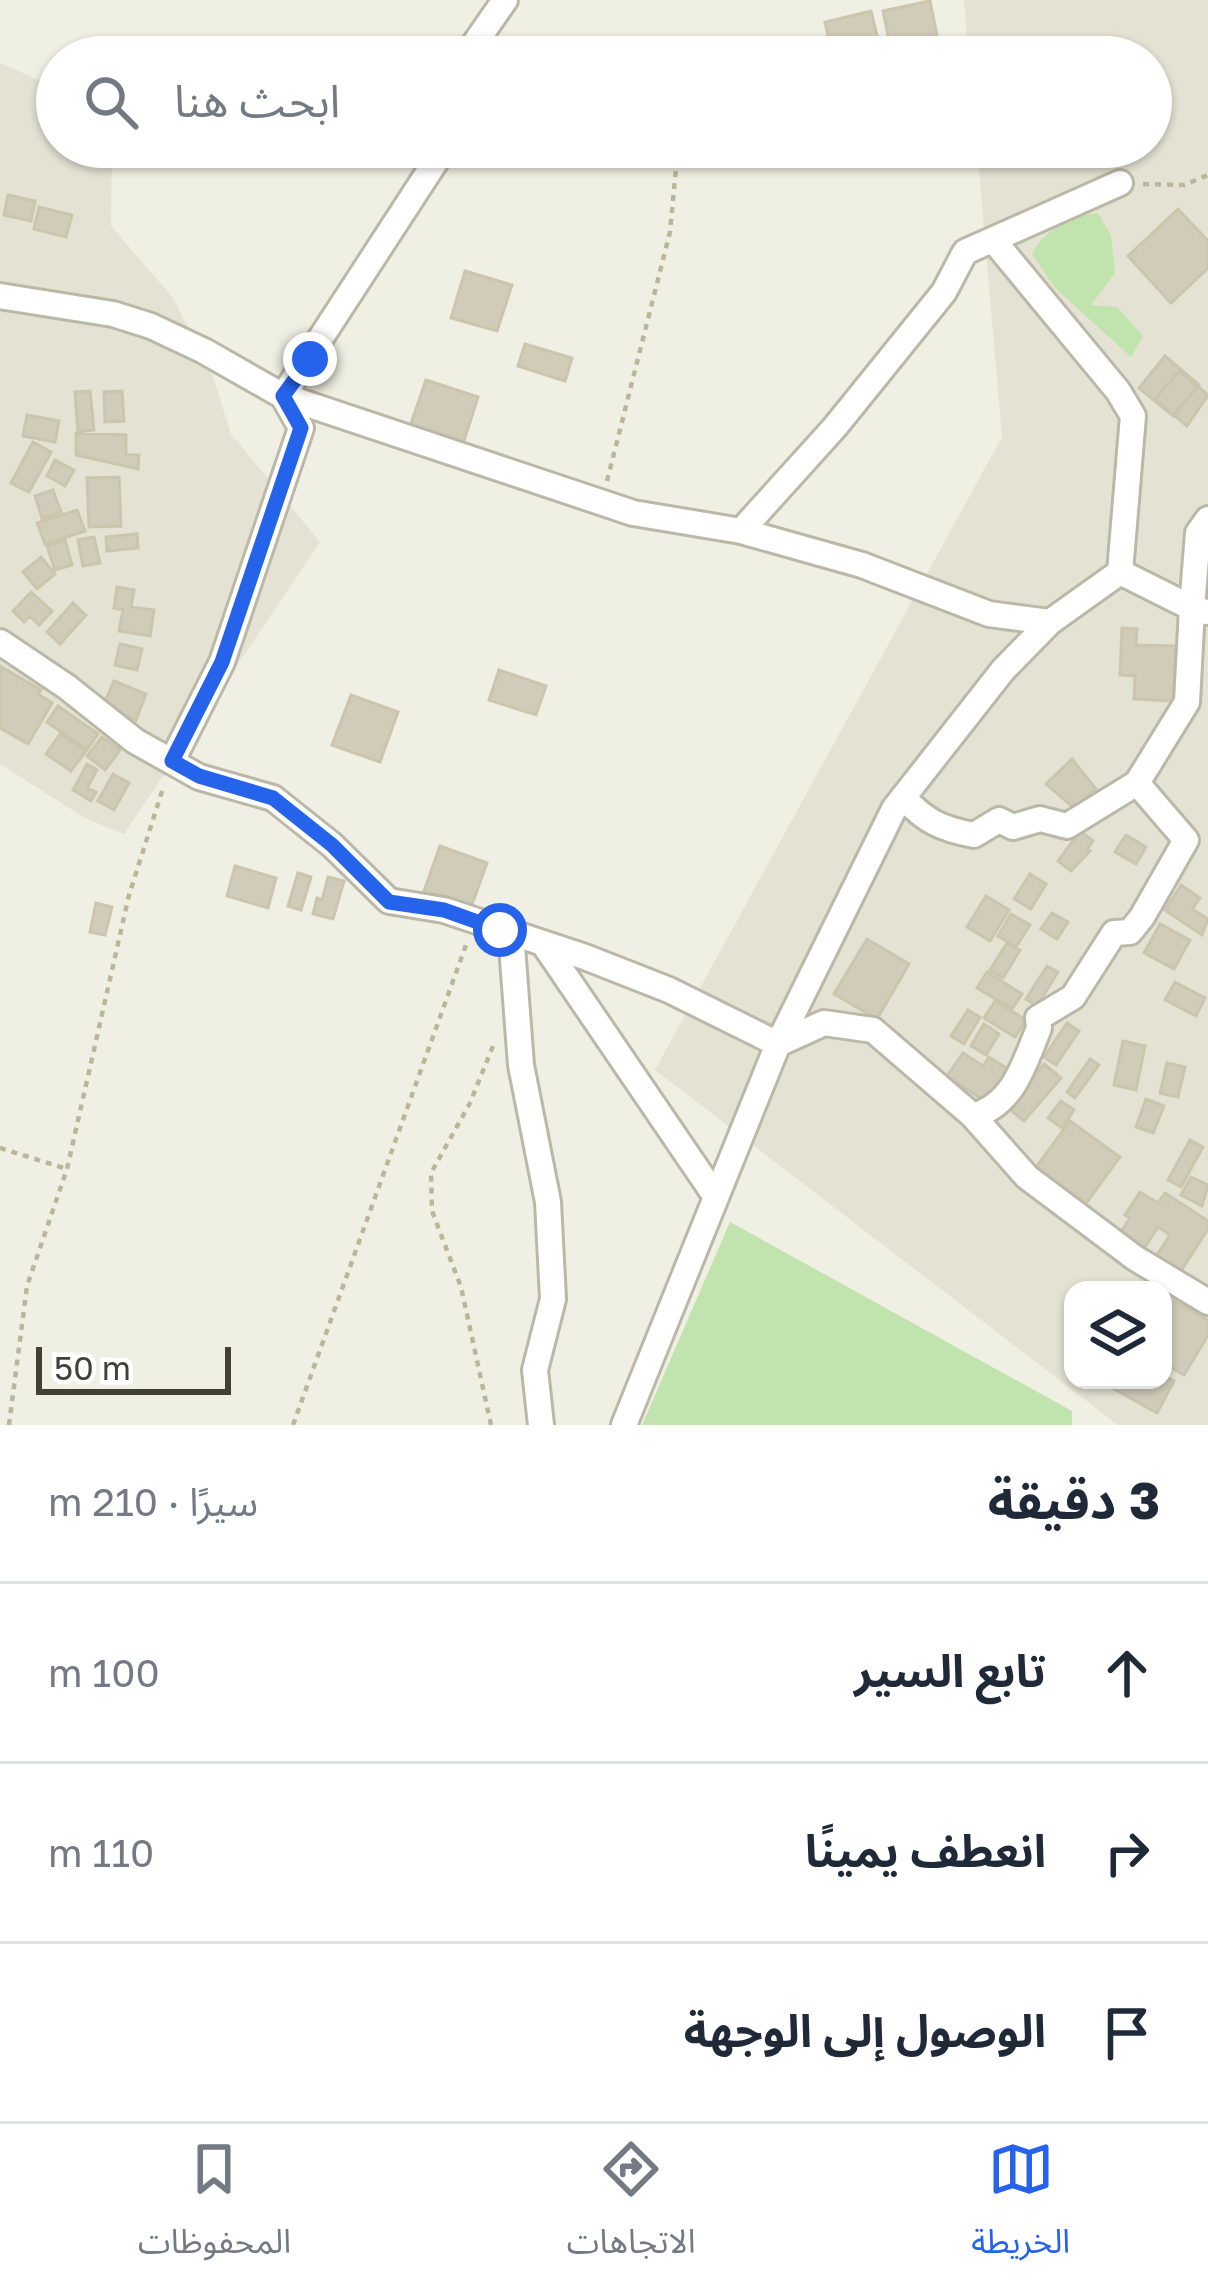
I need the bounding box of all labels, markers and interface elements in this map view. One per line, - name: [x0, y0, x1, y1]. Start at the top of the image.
- search box: [36, 36, 1172, 168]
- icon: search: [78, 69, 144, 135]
- text: ابحث هنا: [174, 73, 340, 127]
- route end: [283, 332, 337, 386]
- route start: [473, 903, 527, 957]
- map controls: [1064, 1281, 1172, 1389]
- button: layers: [1064, 1281, 1172, 1389]
- scale bar: [36, 1341, 231, 1394]
- text: 50 m: [54, 1348, 131, 1387]
- text: 3 دقيقة: [988, 1469, 1160, 1530]
- text: سيرًا · 210 m: [48, 1478, 258, 1525]
- icon: ahead: [1094, 1640, 1160, 1706]
- text: تابع السير: [854, 1643, 1046, 1697]
- text: 100 m: [48, 1649, 160, 1696]
- icon: right: [1094, 1820, 1160, 1886]
- text: انعطف يمينًا: [805, 1823, 1046, 1877]
- text: 110 m: [48, 1829, 154, 1876]
- icon: arrive: [1094, 2000, 1160, 2066]
- text: الوصول إلى الوجهة: [684, 2003, 1046, 2057]
- tab: المحفوظات: [138, 2136, 291, 2277]
- tab: الاتجاهات: [567, 2136, 696, 2277]
- tab: الخريطة: [971, 2136, 1070, 2277]

